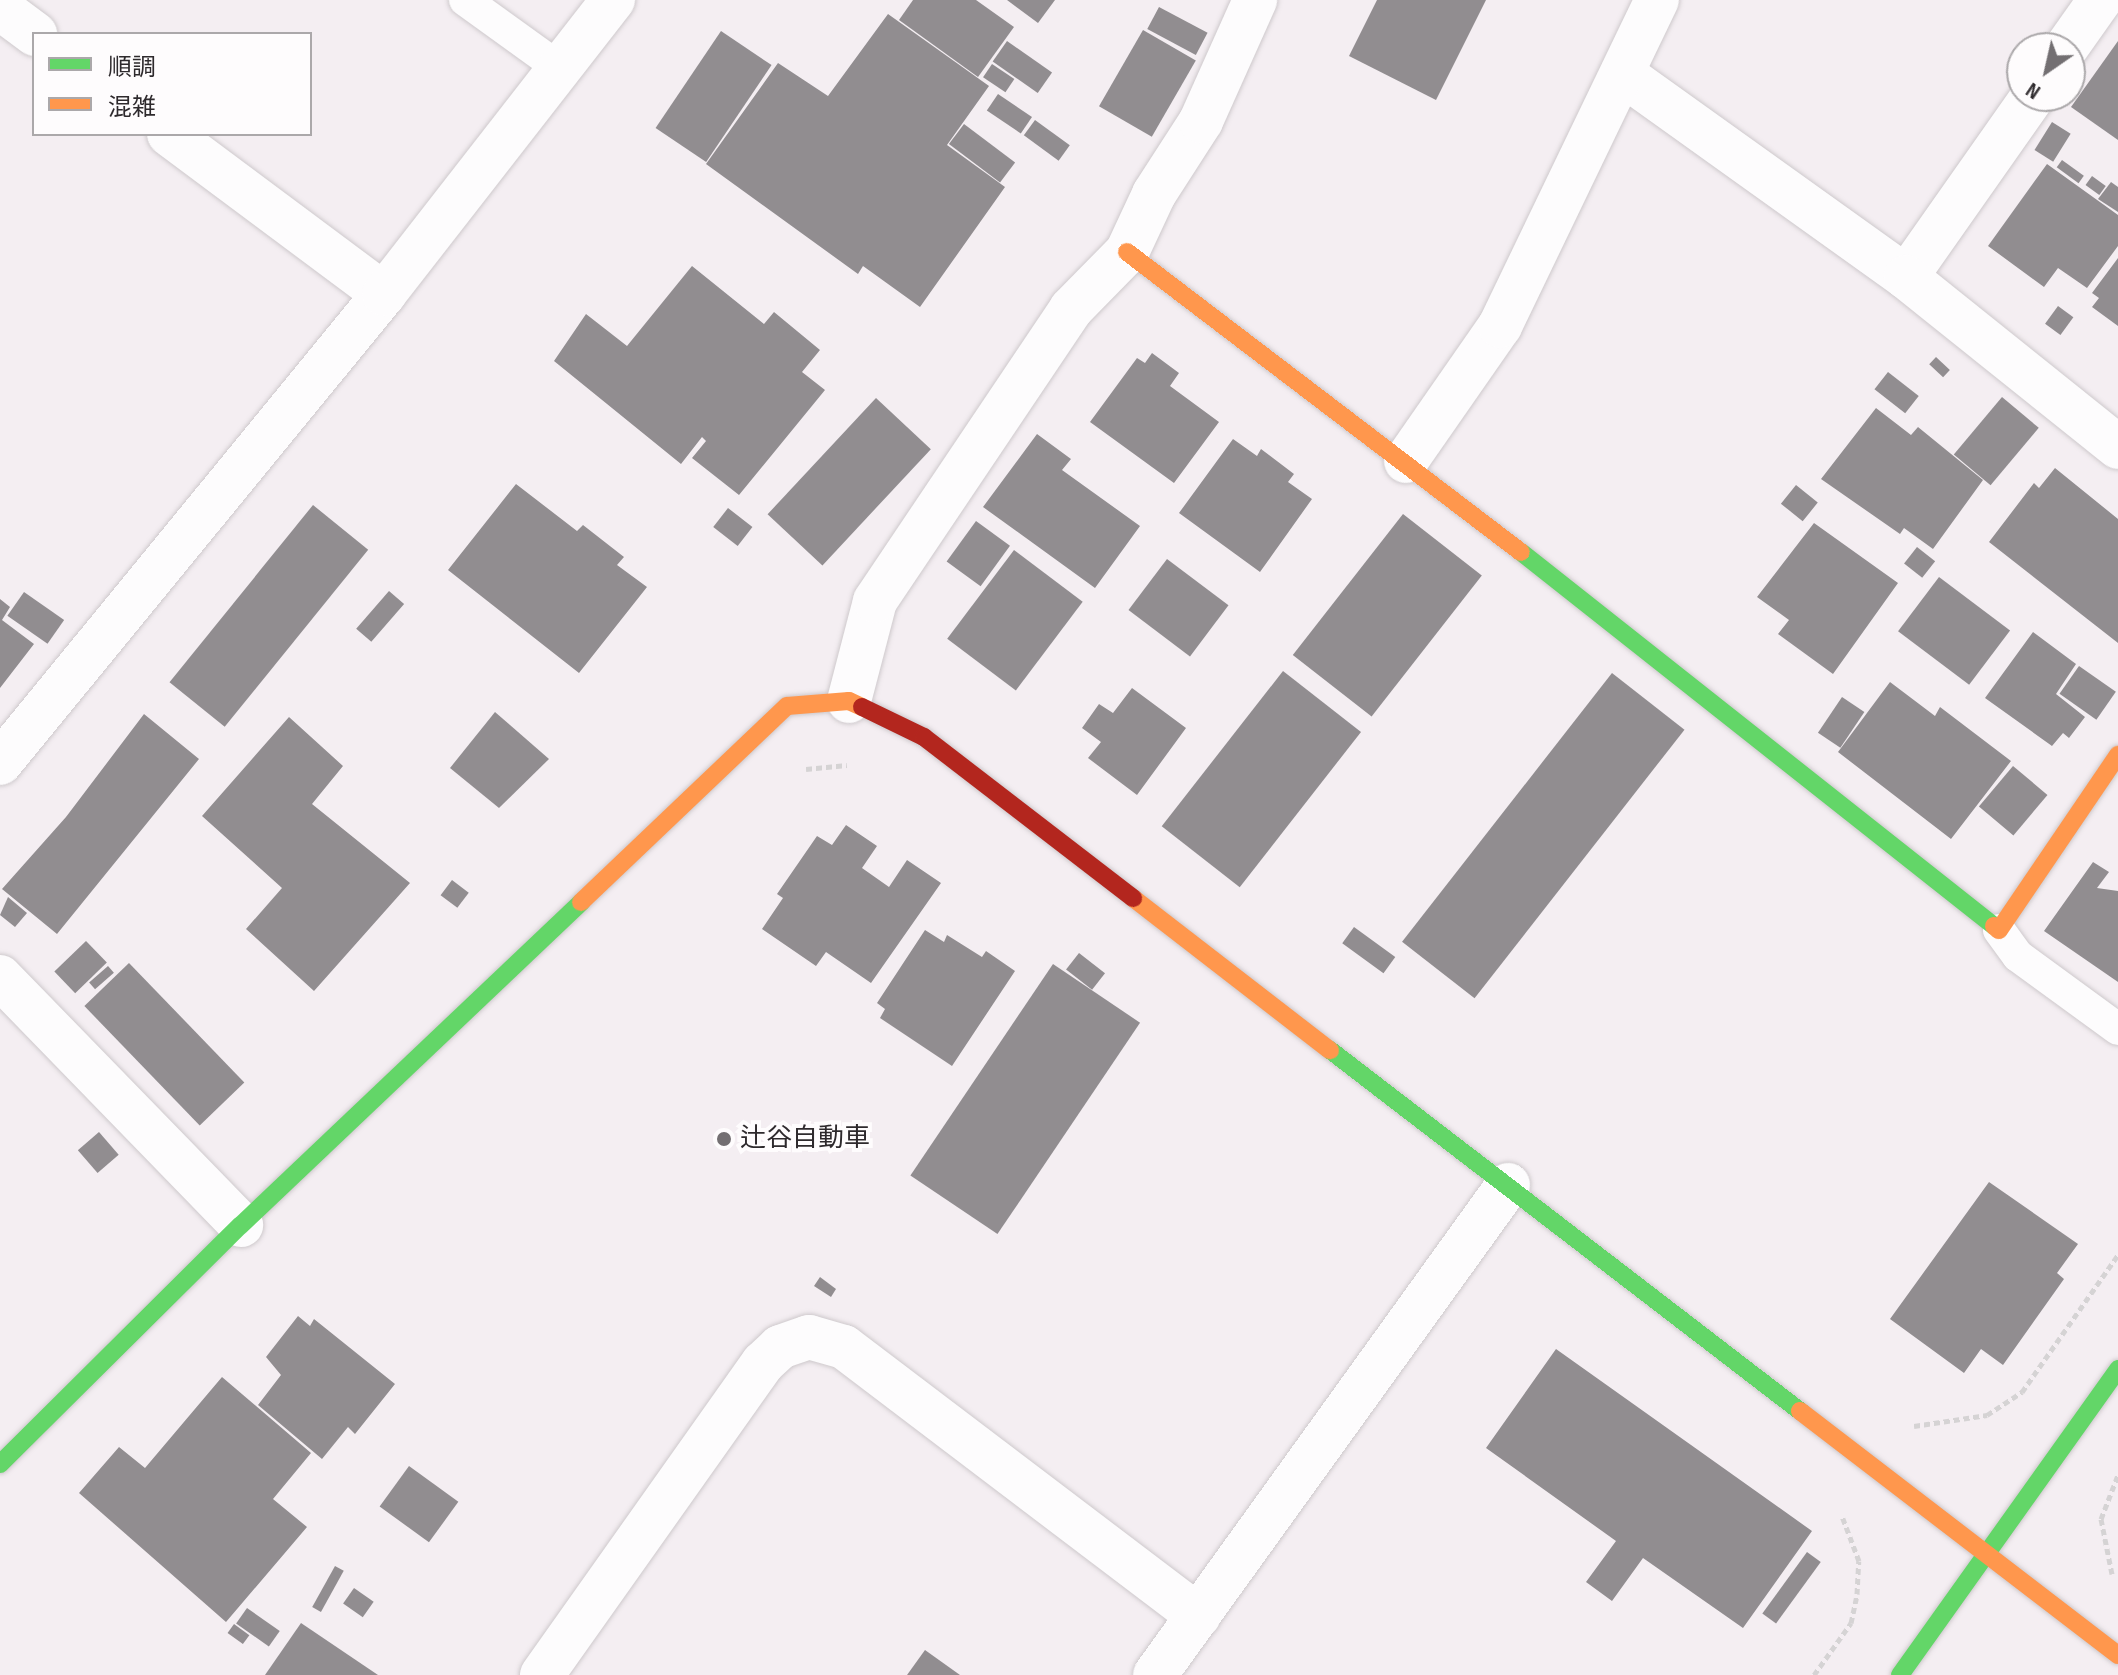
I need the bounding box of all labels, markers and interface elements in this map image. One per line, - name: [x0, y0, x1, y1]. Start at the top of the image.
- legend: [32, 32, 312, 136]
- north arrow: [2006, 32, 2086, 112]
- text: 順調: [108, 53, 156, 82]
- text: N: [2021, 76, 2046, 105]
- text: 混雑: [108, 93, 156, 122]
- place label: 辻谷自動車: [740, 1123, 870, 1155]
- marker: 辻谷自動車: [715, 1130, 733, 1148]

